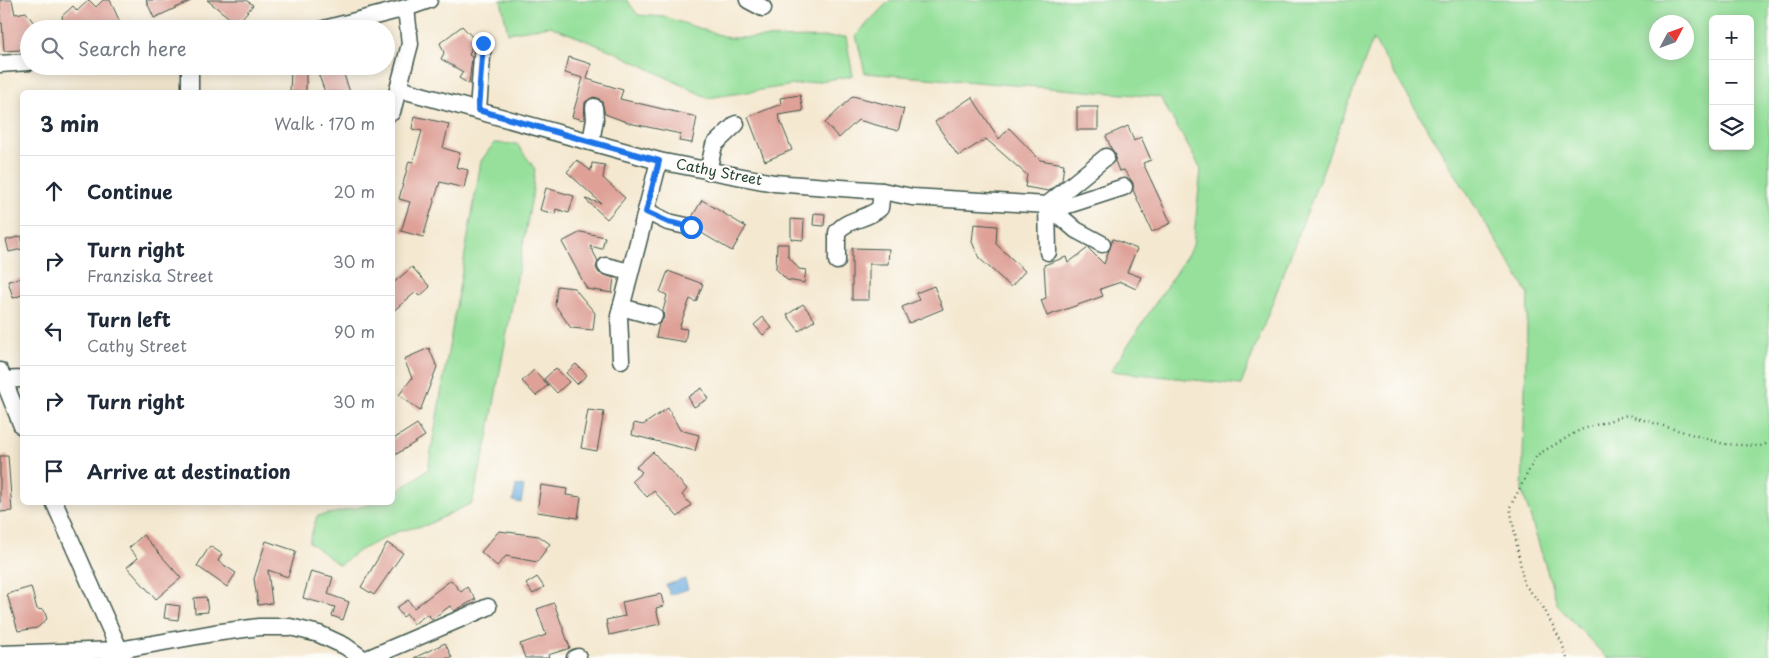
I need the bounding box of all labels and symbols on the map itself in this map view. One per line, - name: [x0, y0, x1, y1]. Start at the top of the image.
- north arrow: [1649, 15, 1694, 60]
- route end: [472, 32, 495, 55]
- street label: Cathy Street: [674, 153, 764, 190]
- route start: [680, 216, 703, 239]

